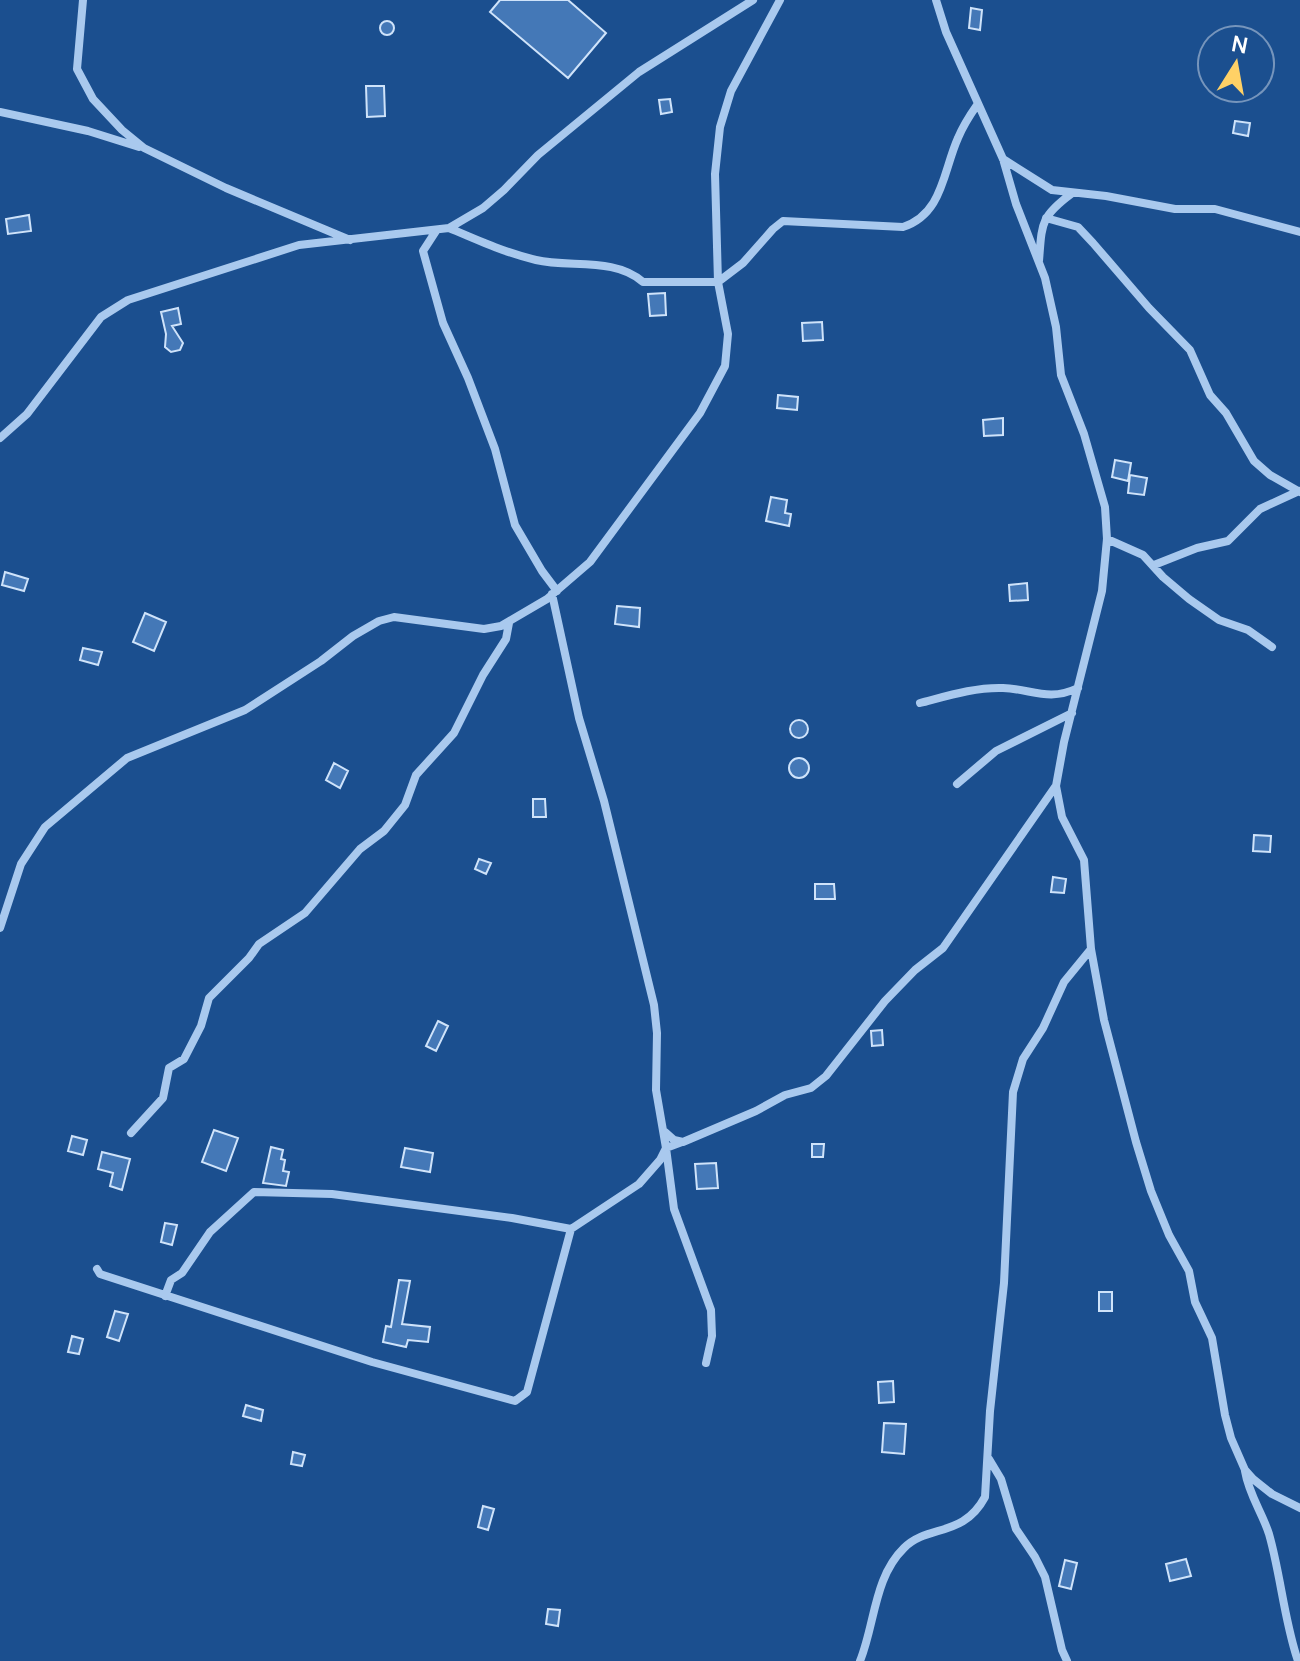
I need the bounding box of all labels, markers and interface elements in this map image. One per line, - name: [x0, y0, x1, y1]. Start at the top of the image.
- north arrow: [1196, 24, 1276, 104]
- text: N: [1229, 28, 1250, 61]

